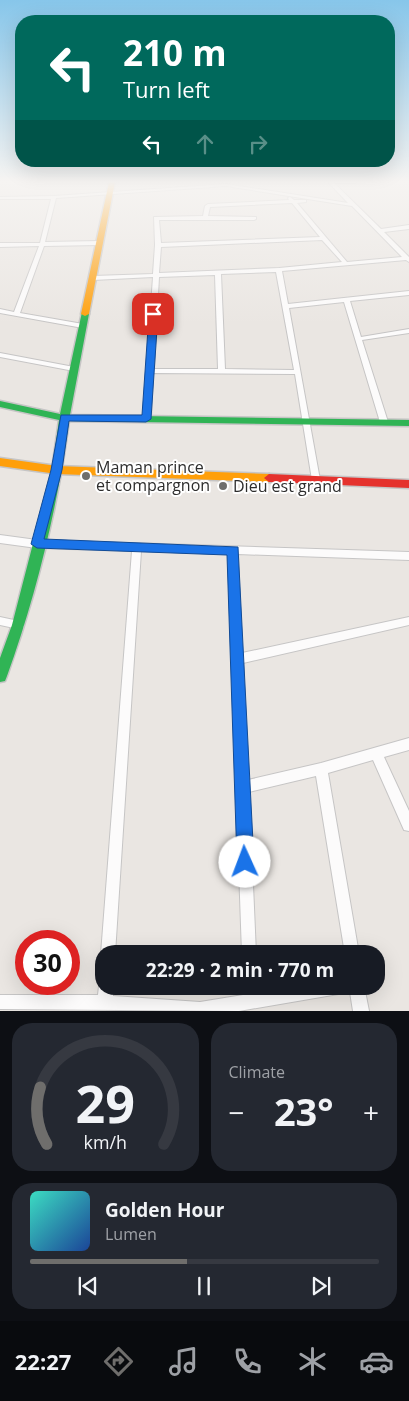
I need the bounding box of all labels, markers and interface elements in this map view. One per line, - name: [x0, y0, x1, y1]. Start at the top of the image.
- text: 210 m: [123, 29, 227, 76]
- icon: left: [40, 35, 105, 100]
- text: Turn left: [123, 74, 210, 104]
- icon: left: [138, 130, 166, 158]
- icon: ahead: [191, 130, 219, 158]
- icon: right: [244, 130, 272, 158]
- pin: [132, 293, 174, 335]
- icon: arrive: [139, 300, 167, 328]
- place label: Maman prince et compargnon: [96, 456, 210, 496]
- marker: Maman prince et compargnon: [80, 470, 92, 482]
- place label: Dieu est grand: [233, 475, 342, 497]
- marker: Dieu est grand: [217, 480, 229, 492]
- position arrow: [218, 835, 270, 887]
- speed limit sign: 30: [15, 930, 80, 995]
- text: 22:29 · 2 min · 770 m: [146, 957, 334, 983]
- text: Climate: [229, 1061, 285, 1083]
- text: 29: [76, 1067, 135, 1138]
- text: 23°: [274, 1085, 334, 1137]
- text: −: [229, 1093, 245, 1131]
- text: +: [363, 1093, 379, 1131]
- text: km/h: [84, 1130, 127, 1154]
- text: Golden Hour: [105, 1197, 224, 1223]
- text: Lumen: [105, 1223, 157, 1245]
- icon: previous: [74, 1272, 102, 1300]
- icon: pause: [190, 1272, 218, 1300]
- icon: next: [307, 1272, 335, 1300]
- icon: directions: [101, 1344, 136, 1379]
- icon: music: [166, 1344, 201, 1379]
- icon: phone: [230, 1344, 265, 1379]
- icon: climate: [295, 1344, 330, 1379]
- icon: car: [359, 1344, 394, 1379]
- text: 22:27: [15, 1346, 71, 1376]

